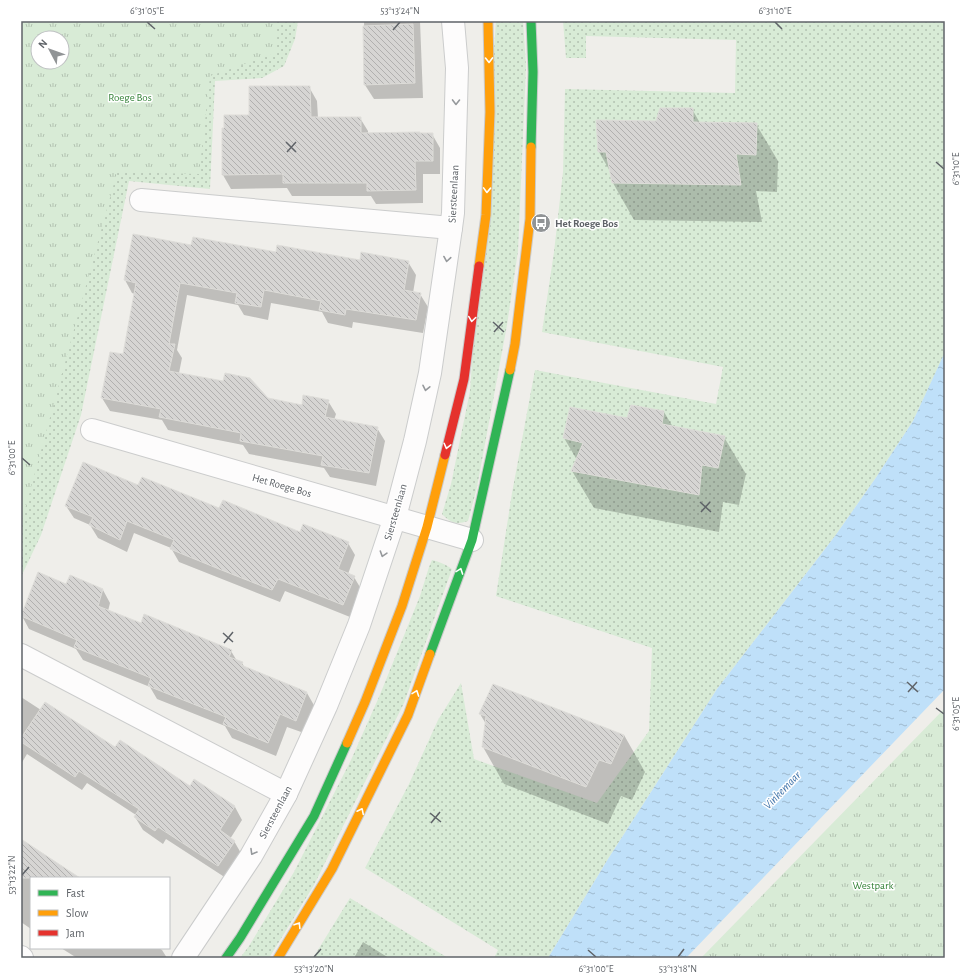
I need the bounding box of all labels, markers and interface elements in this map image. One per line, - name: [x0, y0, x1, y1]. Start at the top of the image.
- text: 6°31'05"E: [130, 6, 164, 16]
- text: 53°13'24"N: [380, 6, 420, 16]
- text: 6°31'10"E: [758, 6, 792, 16]
- north arrow: [30, 30, 70, 70]
- text: N: [36, 37, 49, 50]
- one-way arrow: [485, 57, 493, 63]
- park label: Roege Bos: [108, 92, 152, 103]
- one-way arrow: [452, 99, 460, 105]
- text: 6°31'10"E: [951, 152, 961, 186]
- street label: Siersteenlaan: [446, 165, 461, 223]
- one-way arrow: [483, 187, 491, 193]
- bus stop icon: Het Roege Bos: [530, 212, 552, 234]
- place label: Het Roege Bos: [555, 218, 618, 229]
- one-way arrow: [443, 256, 452, 262]
- one-way arrow: [468, 316, 477, 322]
- one-way arrow: [423, 385, 431, 391]
- text: 6°31'00"E: [7, 440, 17, 476]
- one-way arrow: [443, 443, 452, 450]
- street label: Het Roege Bos: [251, 472, 313, 499]
- street label: Siersteenlaan: [382, 483, 409, 542]
- one-way arrow: [379, 550, 388, 557]
- one-way arrow: [455, 568, 463, 575]
- one-way arrow: [411, 690, 419, 697]
- text: 6°31'05"E: [951, 697, 961, 731]
- water label: Vinkemaar: [761, 768, 804, 811]
- street label: Siersteenlaan: [257, 784, 294, 840]
- one-way arrow: [356, 808, 364, 815]
- one-way arrow: [250, 848, 257, 855]
- text: 53°13'22"N: [7, 855, 17, 895]
- legend: [30, 877, 170, 949]
- park label: Westpark: [852, 880, 894, 891]
- text: Fast: [66, 887, 85, 899]
- text: Slow: [66, 907, 88, 919]
- one-way arrow: [293, 922, 301, 929]
- text: Jam: [66, 927, 85, 939]
- text: 53°13'20"N: [294, 964, 334, 974]
- text: 6°31'00"E: [578, 964, 614, 974]
- text: 53°13'18"N: [659, 964, 697, 974]

